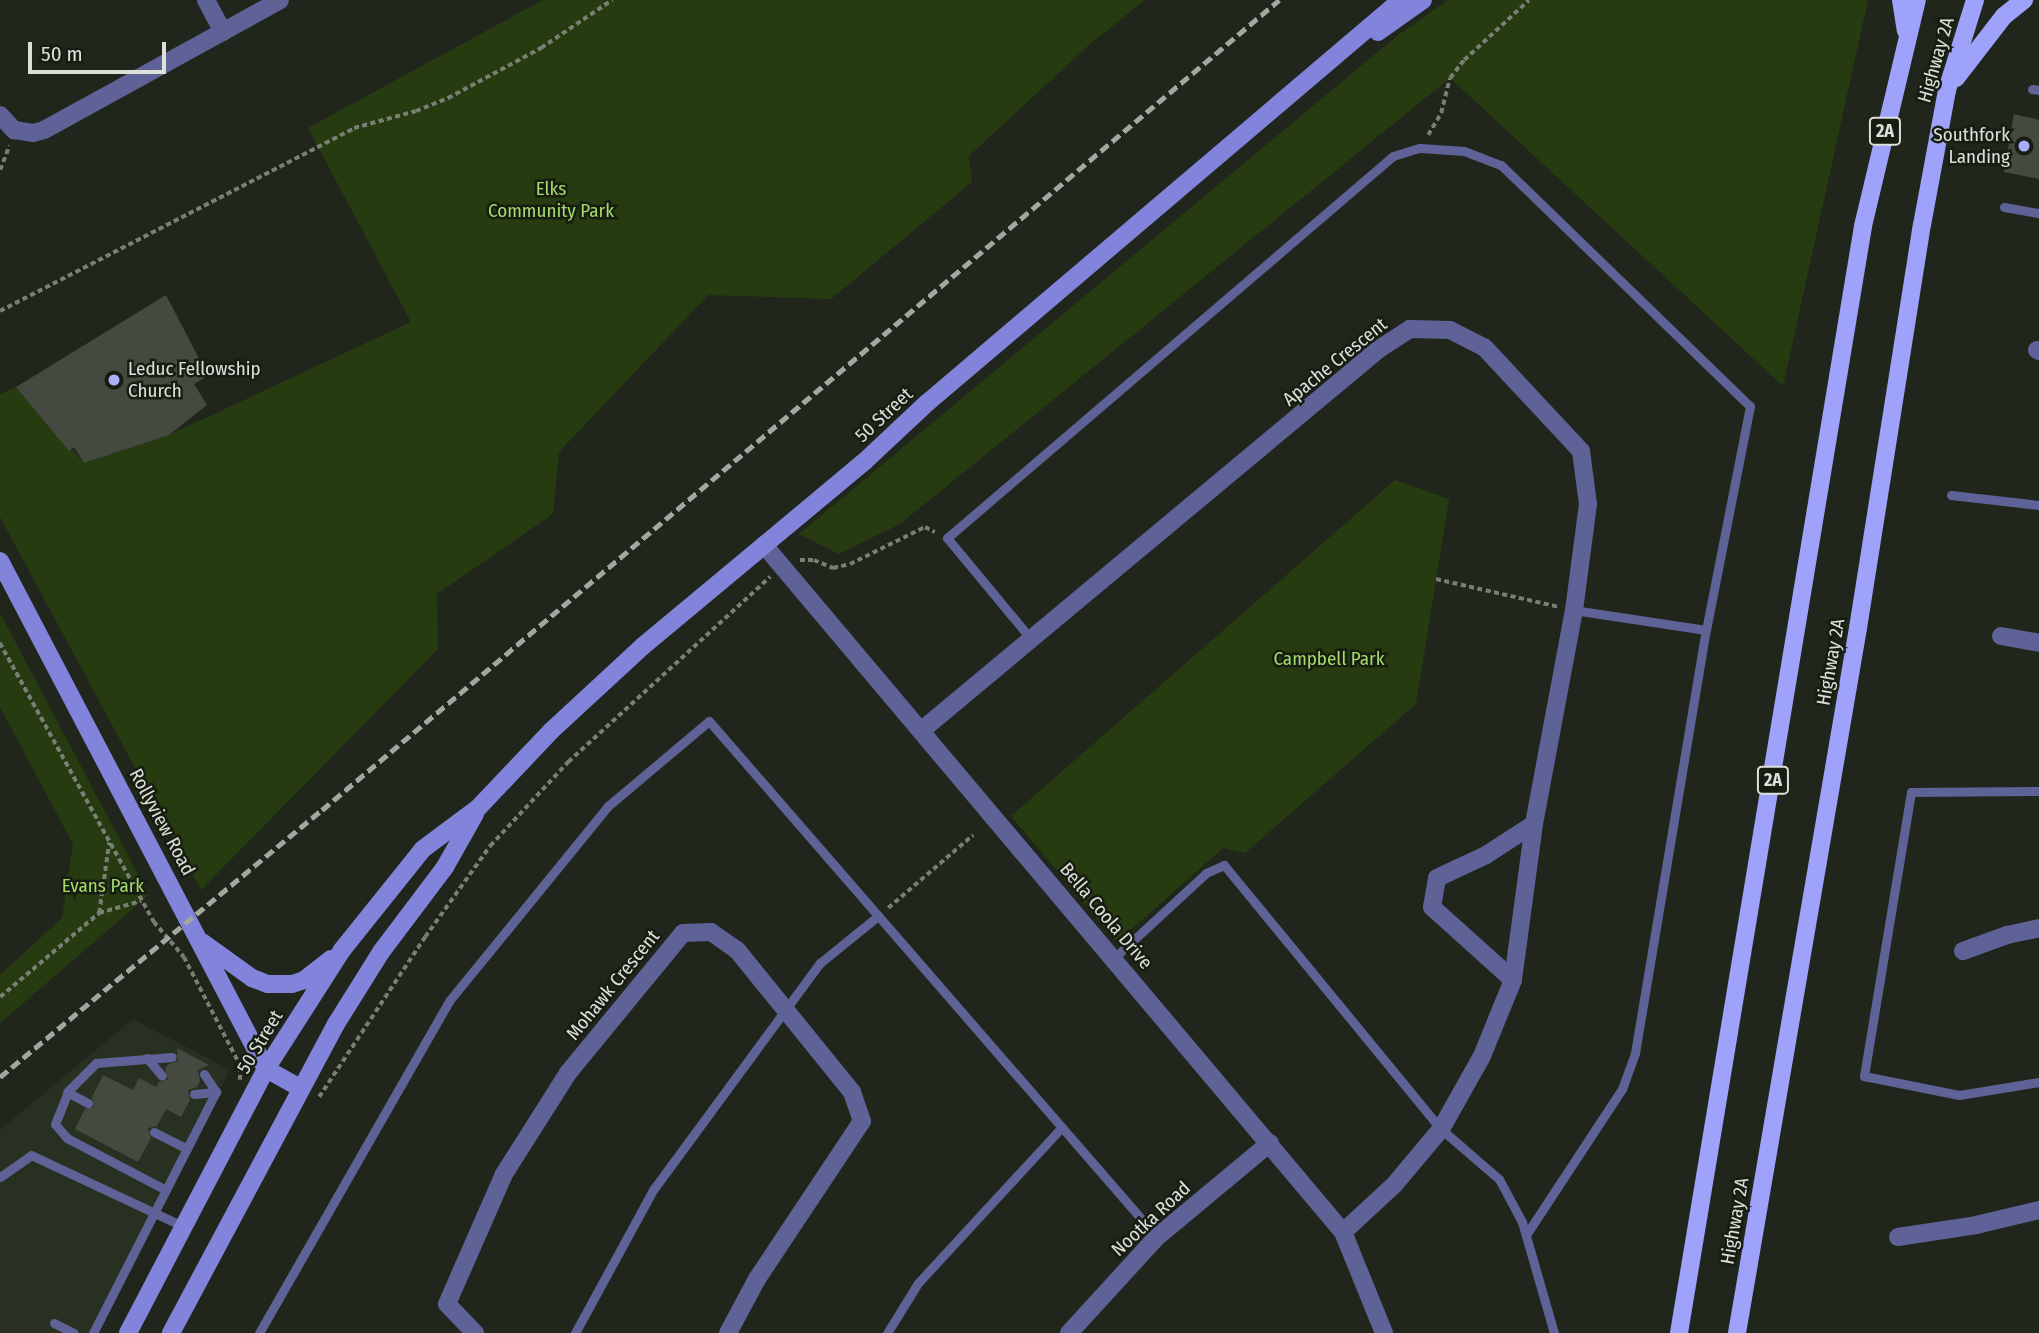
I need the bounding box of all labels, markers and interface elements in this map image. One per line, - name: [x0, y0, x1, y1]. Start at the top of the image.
- street label: Highway 2A: [1913, 15, 1959, 105]
- scale bar: [32, 28, 170, 72]
- text: 50 m: [41, 41, 83, 67]
- road number: 2A: [1868, 116, 1902, 146]
- place label: Southfork Landing: [1933, 124, 2010, 168]
- marker: Southfork Landing: [2016, 138, 2032, 154]
- park label: Elks Community Park: [488, 178, 614, 222]
- street label: Apache Crescent: [1278, 313, 1392, 411]
- place label: Leduc Fellowship Church: [128, 358, 261, 402]
- marker: Leduc Fellowship Church: [106, 372, 122, 388]
- street label: 50 Street: [851, 383, 917, 447]
- street label: Highway 2A: [1812, 617, 1850, 707]
- park label: Campbell Park: [1273, 648, 1385, 670]
- street label: Rollyview Road: [124, 765, 200, 879]
- road number: 2A: [1756, 766, 1790, 794]
- street label: Bella Coola Drive: [1055, 858, 1157, 974]
- park label: Evans Park: [62, 875, 144, 897]
- street label: Mohawk Crescent: [562, 925, 664, 1045]
- street label: 50 Street: [232, 1006, 288, 1078]
- street label: Highway 2A: [1716, 1176, 1754, 1266]
- street label: Nootka Road: [1107, 1177, 1195, 1261]

